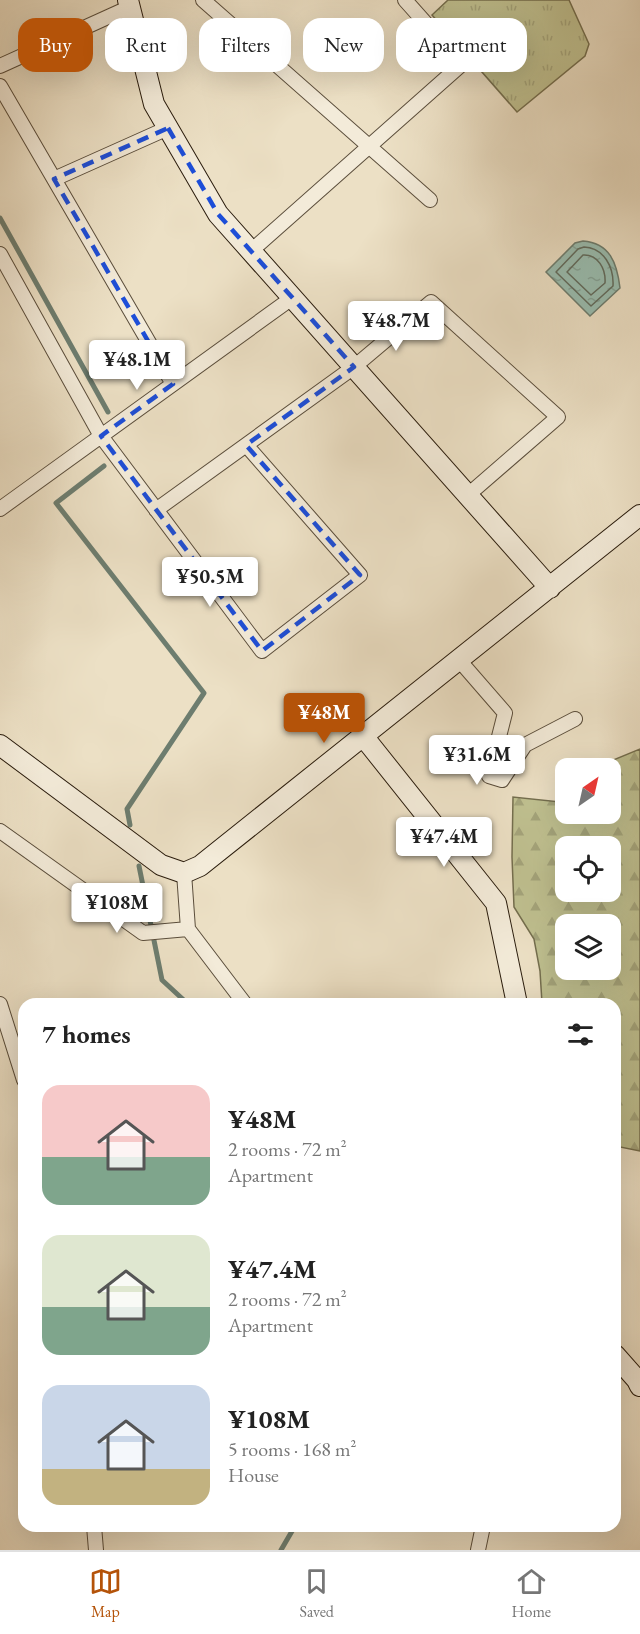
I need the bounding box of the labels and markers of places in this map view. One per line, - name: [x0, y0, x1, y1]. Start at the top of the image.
- pin: ¥48.7M: [347, 301, 445, 352]
- pin: ¥48.1M: [88, 340, 186, 391]
- pin: ¥50.5M: [161, 557, 259, 608]
- pin: ¥48M: [288, 693, 360, 744]
- pin: ¥31.6M: [428, 735, 526, 786]
- pin: ¥47.4M: [395, 817, 493, 868]
- pin: ¥108M: [75, 883, 159, 934]

